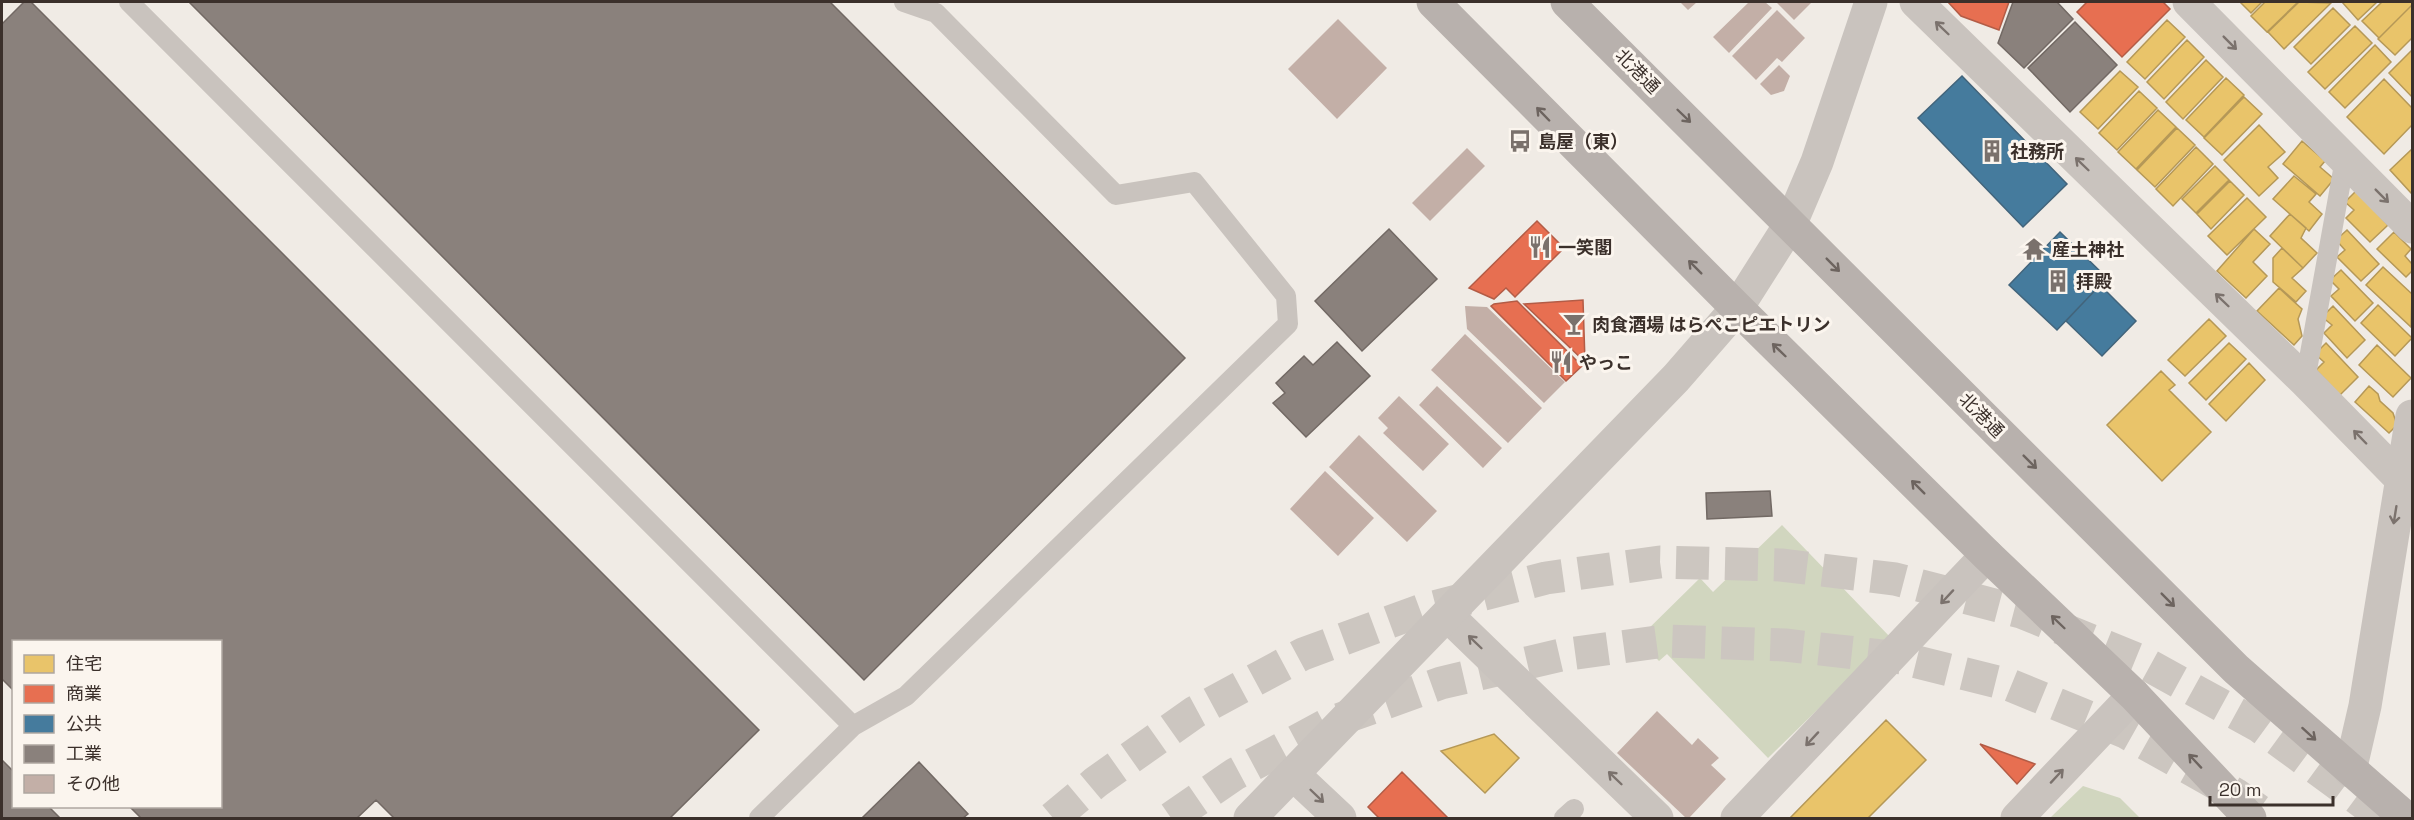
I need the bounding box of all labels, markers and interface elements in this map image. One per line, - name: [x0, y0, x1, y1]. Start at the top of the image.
- one-way arrow: [1935, 20, 1950, 35]
- one-way arrow: [2222, 36, 2237, 50]
- street label: 北港通: [1611, 44, 1665, 98]
- one-way arrow: [1536, 106, 1550, 121]
- one-way arrow: [1676, 109, 1691, 123]
- bus stop icon: 島屋（東）: [1507, 128, 1533, 154]
- place label: 島屋（東）: [1538, 130, 1628, 153]
- building icon: 社務所: [1979, 138, 2005, 164]
- place label: 社務所: [2010, 140, 2064, 163]
- one-way arrow: [2075, 156, 2090, 171]
- one-way arrow: [2375, 189, 2389, 204]
- restaurant icon: 一笑閣: [1527, 234, 1553, 260]
- place label: 一笑閣: [1558, 236, 1612, 259]
- temple icon: 産土神社: [2021, 236, 2047, 262]
- place label: 産土神社: [2052, 238, 2124, 261]
- one-way arrow: [1825, 257, 1840, 272]
- one-way arrow: [1688, 260, 1703, 274]
- building icon: 拝殿: [2045, 268, 2071, 294]
- place label: 拝殿: [2076, 270, 2112, 293]
- one-way arrow: [2214, 293, 2229, 307]
- bar icon: 肉食酒場 はらぺこピエトリン: [1561, 311, 1587, 337]
- place label: 肉食酒場 はらぺこピエトリン: [1592, 313, 1831, 336]
- one-way arrow: [1772, 342, 1787, 357]
- restaurant icon: やっこ: [1548, 349, 1574, 375]
- place label: やっこ: [1579, 351, 1633, 374]
- street label: 北港通: [1955, 388, 2009, 442]
- one-way arrow: [2352, 430, 2367, 445]
- one-way arrow: [2022, 455, 2037, 470]
- one-way arrow: [1910, 479, 1925, 494]
- one-way arrow: [2389, 504, 2400, 524]
- one-way arrow: [1939, 590, 1954, 605]
- one-way arrow: [2160, 593, 2175, 608]
- one-way arrow: [2050, 615, 2065, 630]
- one-way arrow: [1467, 635, 1482, 649]
- legend: [12, 640, 222, 808]
- text: 住宅: [66, 652, 102, 675]
- text: 商業: [66, 682, 102, 705]
- text: 公共: [66, 712, 102, 735]
- one-way arrow: [2301, 727, 2316, 741]
- one-way arrow: [1805, 731, 1820, 746]
- text: 工業: [66, 742, 102, 765]
- one-way arrow: [2188, 753, 2202, 768]
- one-way arrow: [2050, 769, 2064, 784]
- scale bar: [2210, 769, 2333, 807]
- one-way arrow: [1607, 770, 1622, 785]
- text: その他: [66, 772, 120, 795]
- text: 20 m: [2219, 778, 2262, 801]
- one-way arrow: [1309, 789, 1324, 803]

